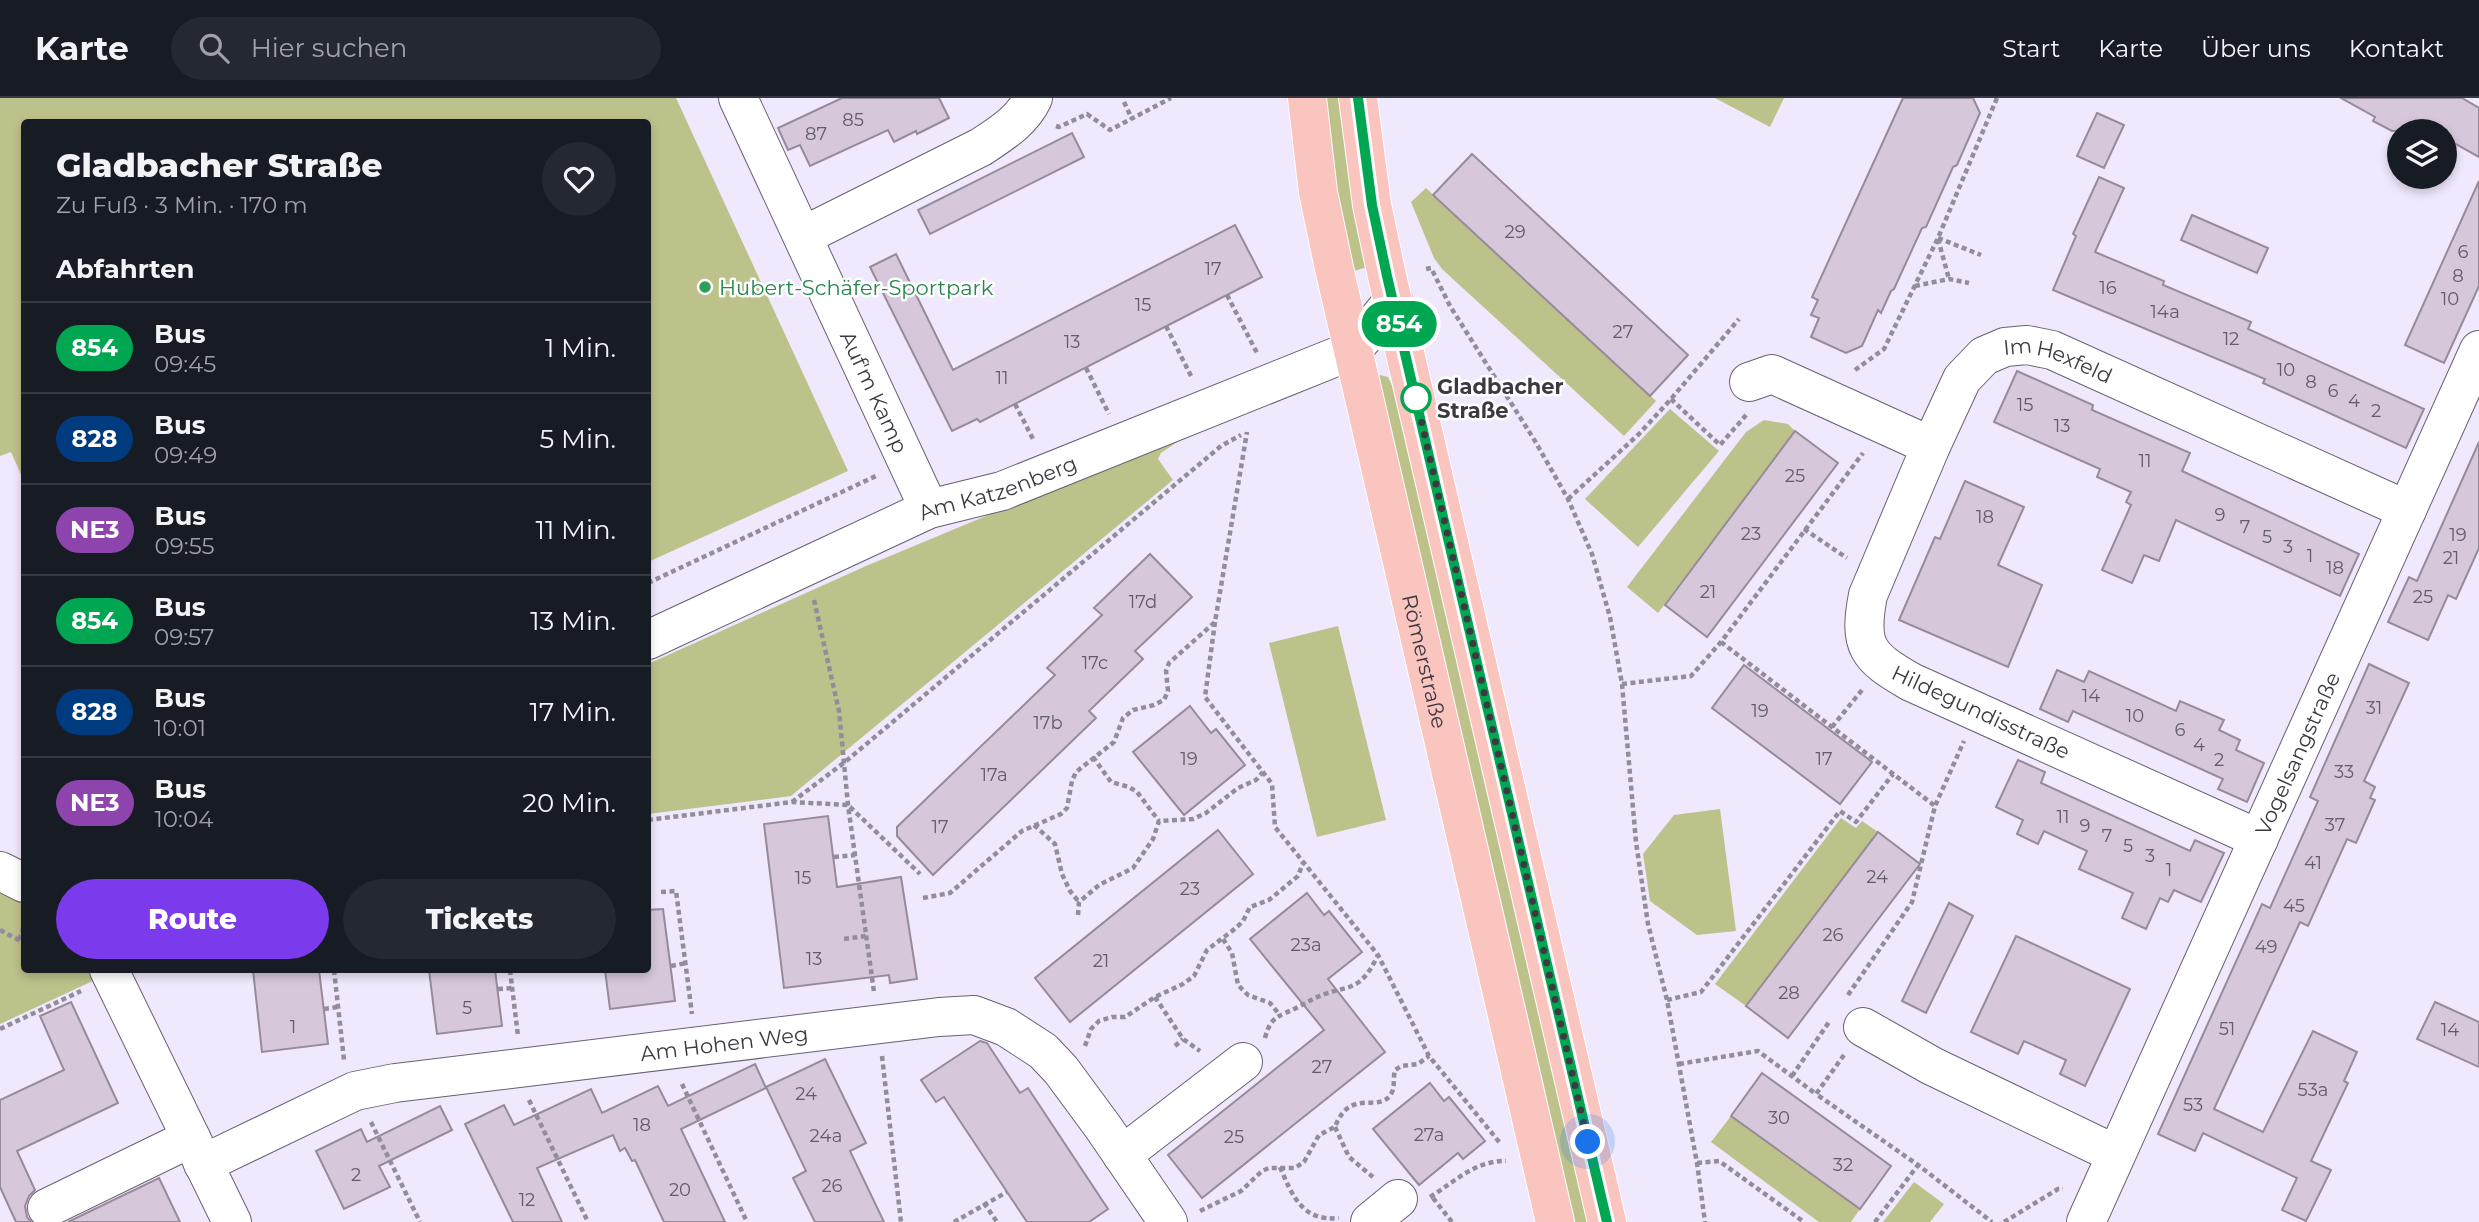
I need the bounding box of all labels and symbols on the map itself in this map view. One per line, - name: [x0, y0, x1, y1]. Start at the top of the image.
- house number: 85: [842, 109, 864, 131]
- house number: 87: [805, 123, 827, 145]
- house number: 29: [1504, 221, 1526, 243]
- house number: 6: [2458, 241, 2469, 263]
- house number: 17: [1204, 258, 1222, 280]
- house number: 8: [2452, 265, 2464, 287]
- place label: Hubert-Schäfer-Sportpark: [719, 275, 994, 300]
- house number: 16: [2099, 277, 2117, 299]
- marker: Hubert-Schäfer-Sportpark: [697, 279, 713, 295]
- house number: 10: [2441, 288, 2459, 310]
- house number: 15: [1135, 294, 1151, 316]
- line badge: 854: [1359, 301, 1439, 347]
- house number: 14a: [2150, 301, 2180, 323]
- house number: 27: [1613, 321, 1633, 343]
- street label: Auf'm Kamp: [835, 327, 914, 457]
- house number: 12: [2223, 328, 2239, 350]
- house number: 13: [1064, 331, 1080, 353]
- street label: Im Hexfeld: [2002, 332, 2116, 388]
- house number: 10: [2277, 359, 2295, 381]
- house number: 11: [996, 367, 1009, 389]
- house number: 8: [2305, 371, 2317, 393]
- place label: Gladbacher Straße: [1437, 374, 1564, 423]
- house number: 6: [2328, 380, 2339, 402]
- marker: Gladbacher Straße: [1401, 383, 1431, 413]
- house number: 4: [2348, 390, 2360, 412]
- house number: 15: [2017, 394, 2033, 416]
- house number: 2: [2371, 400, 2381, 422]
- house number: 13: [2054, 415, 2070, 437]
- street label: Am Katzenberg: [914, 450, 1080, 525]
- house number: 11: [2139, 450, 2152, 472]
- house number: 25: [1785, 465, 1805, 487]
- house number: 9: [2215, 504, 2226, 526]
- house number: 18: [1976, 506, 1994, 528]
- house number: 7: [2240, 516, 2250, 538]
- house number: 23: [1741, 523, 1761, 545]
- house number: 19: [2449, 524, 2467, 546]
- house number: 5: [2262, 526, 2272, 548]
- house number: 3: [2283, 536, 2293, 558]
- house number: 1: [2307, 545, 2313, 567]
- house number: 21: [2443, 547, 2459, 569]
- house number: 18: [2326, 557, 2344, 579]
- house number: 21: [1700, 581, 1716, 603]
- house number: 25: [2413, 586, 2433, 608]
- house number: 17d: [1129, 591, 1157, 613]
- street label: Römerstraße: [1397, 592, 1453, 731]
- house number: 17c: [1082, 652, 1108, 674]
- street label: Hildegundisstraße: [1888, 660, 2074, 764]
- street label: Vogelsangstraße: [2250, 668, 2345, 839]
- house number: 14: [2082, 685, 2100, 707]
- house number: 31: [2366, 697, 2382, 719]
- house number: 19: [1751, 700, 1769, 722]
- house number: 10: [2126, 705, 2144, 727]
- house number: 17b: [1033, 712, 1063, 734]
- house number: 6: [2175, 719, 2186, 741]
- house number: 4: [2193, 734, 2205, 756]
- house number: 19: [1180, 748, 1198, 770]
- house number: 17: [1815, 748, 1833, 770]
- house number: 2: [2214, 749, 2224, 771]
- house number: 33: [2334, 761, 2354, 783]
- house number: 17a: [980, 764, 1008, 786]
- house number: 11: [2057, 806, 2070, 828]
- house number: 37: [2325, 814, 2345, 836]
- house number: 9: [2080, 815, 2091, 837]
- house number: 17: [931, 816, 949, 838]
- house number: 7: [2102, 825, 2112, 847]
- house number: 5: [2123, 835, 2133, 857]
- house number: 3: [2145, 845, 2155, 867]
- house number: 41: [2304, 852, 2322, 874]
- house number: 1: [2166, 859, 2172, 881]
- house number: 24: [1866, 866, 1888, 888]
- house number: 15: [795, 867, 811, 889]
- house number: 23: [1180, 878, 1200, 900]
- house number: 45: [2283, 895, 2305, 917]
- house number: 26: [1822, 924, 1844, 946]
- house number: 23a: [1291, 934, 1322, 956]
- house number: 49: [2255, 936, 2277, 958]
- house number: 13: [806, 948, 822, 970]
- house number: 21: [1093, 950, 1109, 972]
- house number: 28: [1778, 982, 1800, 1004]
- house number: 5: [462, 997, 472, 1019]
- house number: 1: [290, 1016, 296, 1038]
- house number: 51: [2219, 1018, 2235, 1040]
- house number: 14: [2441, 1019, 2459, 1041]
- street label: Am Hohen Weg: [639, 1020, 810, 1066]
- house number: 27: [1312, 1056, 1332, 1078]
- house number: 53a: [2298, 1079, 2328, 1101]
- house number: 24: [795, 1083, 817, 1105]
- house number: 53: [2183, 1094, 2203, 1116]
- house number: 30: [1768, 1107, 1790, 1129]
- house number: 18: [633, 1114, 651, 1136]
- house number: 27a: [1414, 1124, 1444, 1146]
- your location: [1570, 1124, 1605, 1159]
- house number: 24a: [810, 1125, 842, 1147]
- house number: 25: [1224, 1126, 1244, 1148]
- house number: 32: [1833, 1154, 1853, 1176]
- house number: 2: [351, 1164, 361, 1186]
- house number: 26: [821, 1175, 843, 1197]
- house number: 20: [669, 1179, 691, 1201]
- house number: 12: [519, 1189, 535, 1211]

